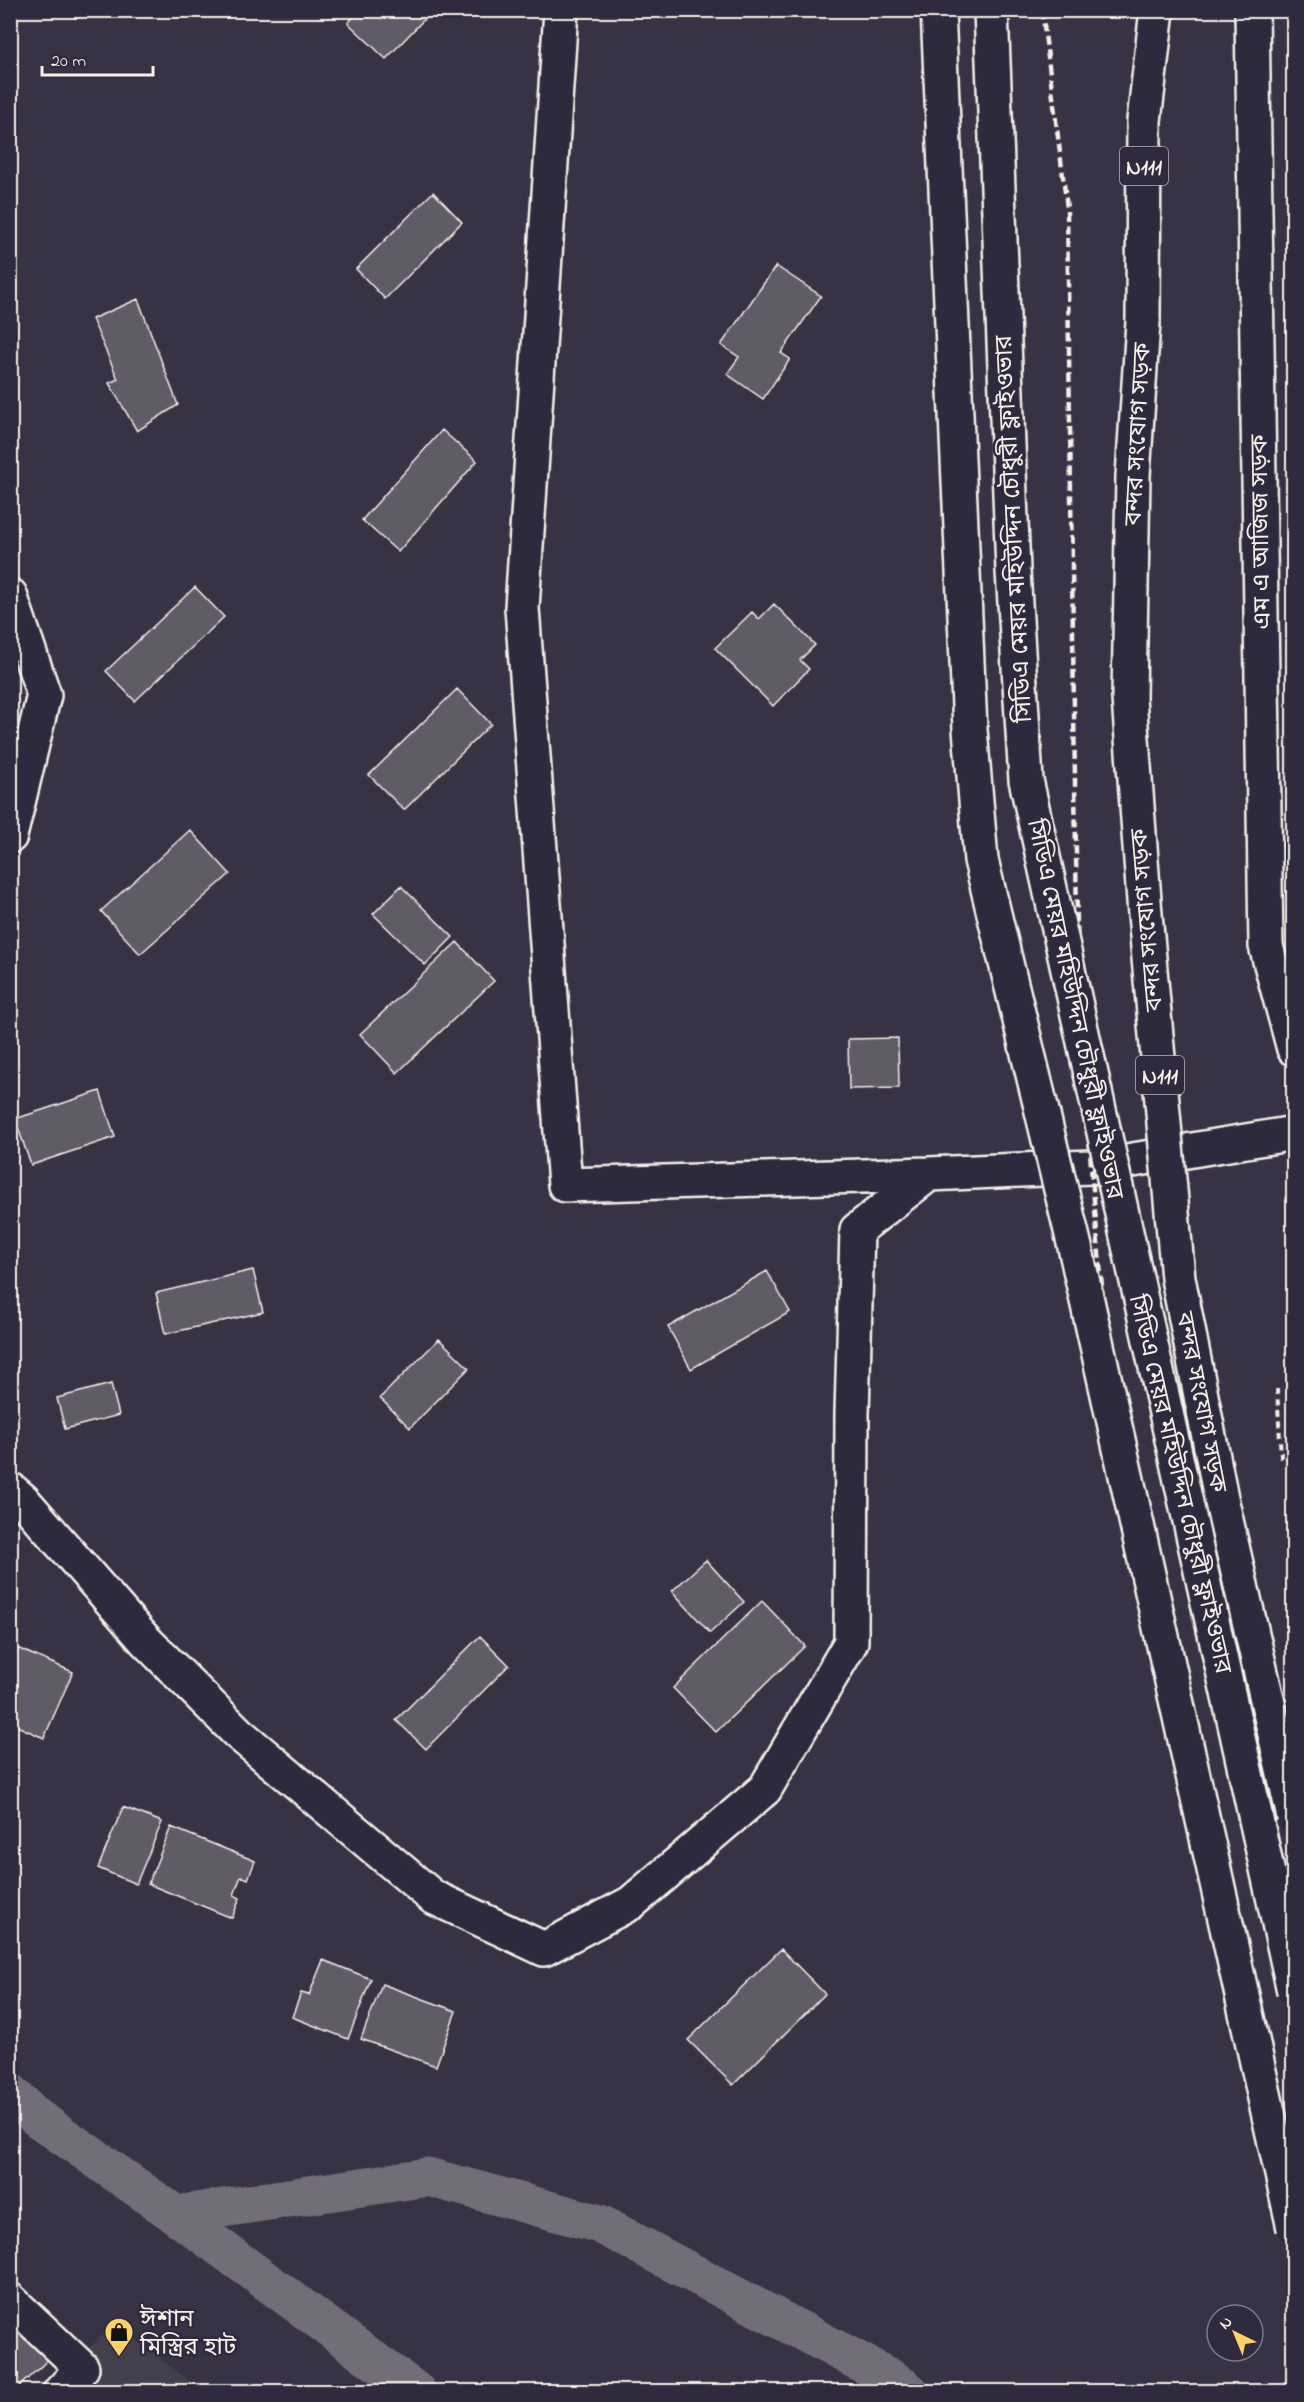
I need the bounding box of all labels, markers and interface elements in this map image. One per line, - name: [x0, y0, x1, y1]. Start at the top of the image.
- scale bar: [42, 39, 153, 77]
- text: 20 m: [51, 49, 86, 75]
- road number: N111: [1120, 147, 1168, 185]
- street label: সিডিএ মেয়র মহিউদ্দিন চৌধুরী ফ্লাইওভার: [988, 334, 1043, 724]
- street label: বন্দর সংযোগ সড়ক: [1117, 341, 1162, 528]
- street label: এম এ আজিজ সড়ক: [1243, 434, 1282, 630]
- street label: সিডিএ মেয়র মহিউদ্দিন চৌধুরী ফ্লাইওভার: [1016, 815, 1131, 1204]
- street label: বন্দর সংযোগ সড়ক: [1123, 826, 1174, 1014]
- road number: N111: [1136, 1056, 1184, 1094]
- street label: সিডিএ মেয়র মহিউদ্দিন চৌধুরী ফ্লাইওভার: [1118, 1291, 1239, 1678]
- street label: বন্দর সংযোগ সড়ক: [1165, 1308, 1234, 1496]
- place label: ঈশান মিস্ত্রির হাট: [139, 2303, 237, 2366]
- north arrow: [1205, 2303, 1265, 2363]
- text: N: [1214, 2311, 1238, 2336]
- shop icon: ঈশান মিস্ত্রির হাট: [103, 2316, 135, 2358]

